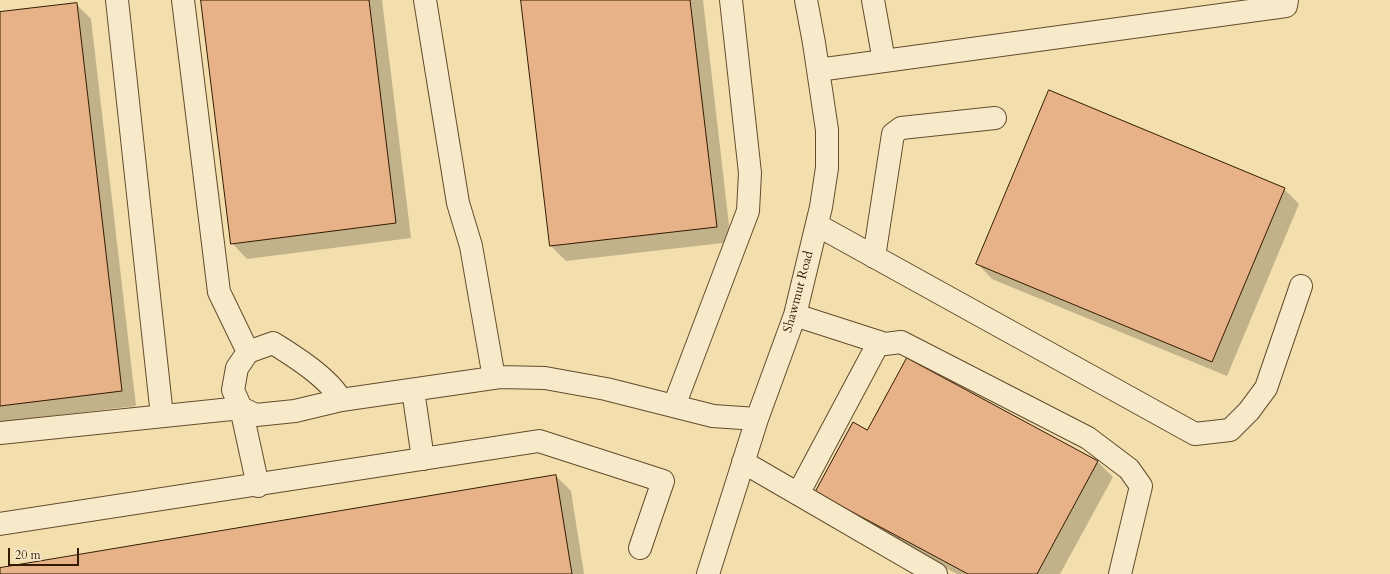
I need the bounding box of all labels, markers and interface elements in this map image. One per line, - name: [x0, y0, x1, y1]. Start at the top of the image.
- street label: Shawmut Road: [781, 249, 817, 335]
- scale bar: [10, 540, 81, 566]
- text: 20 m: [15, 547, 41, 563]

